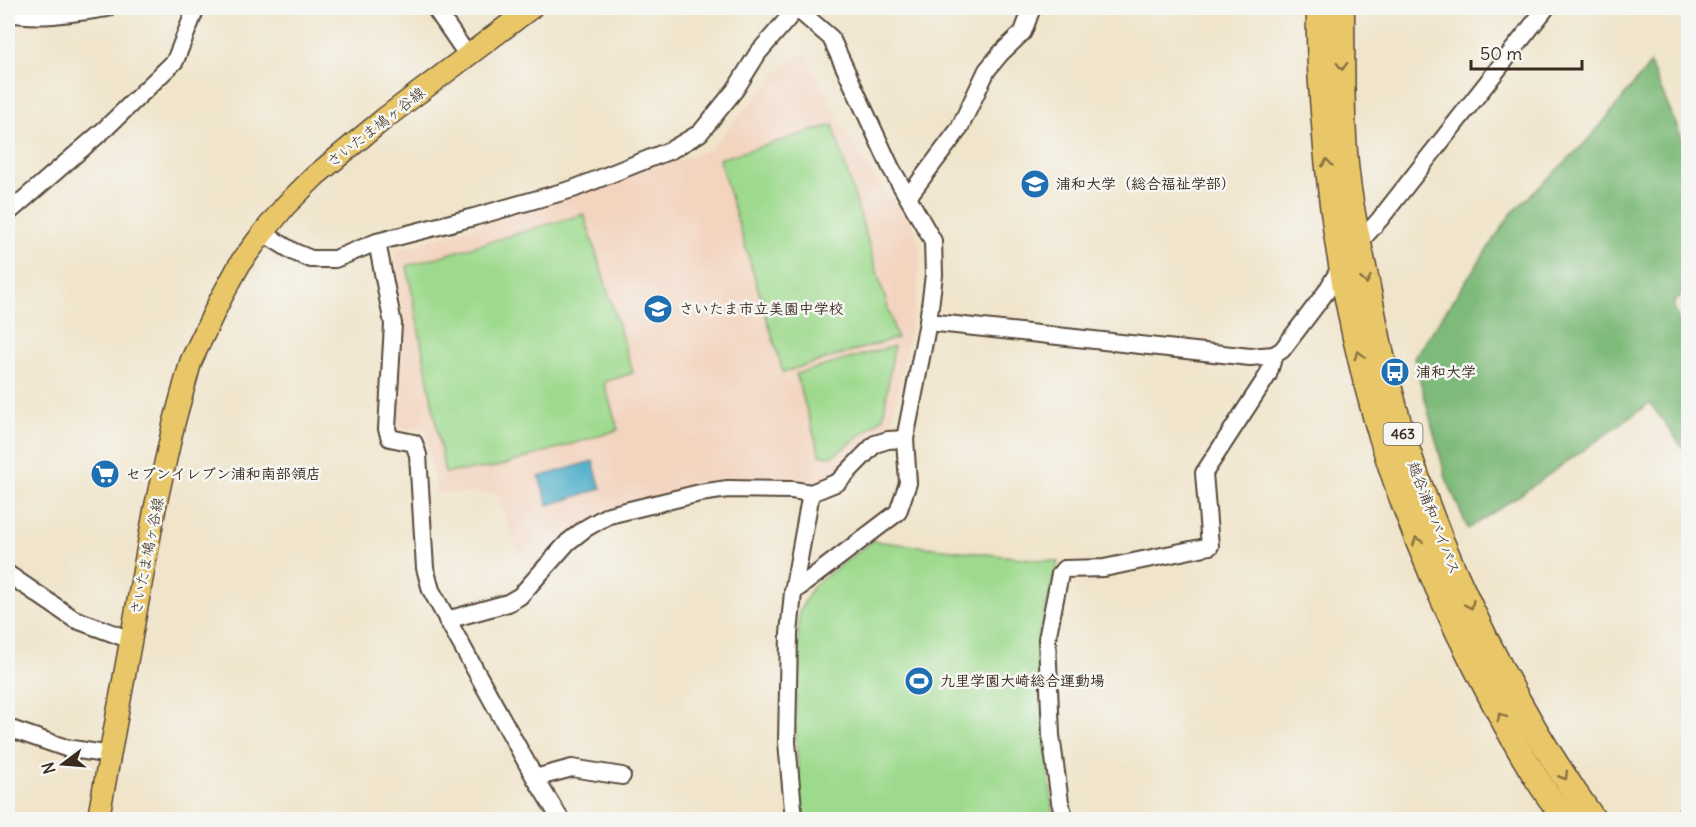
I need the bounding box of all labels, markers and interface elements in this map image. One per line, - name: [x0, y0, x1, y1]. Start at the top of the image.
- scale bar: [1471, 33, 1582, 71]
- text: 50 m: [1480, 42, 1522, 65]
- one-way arrow: [1336, 61, 1349, 70]
- street label: さいたま鳩ヶ谷線: [323, 82, 429, 171]
- one-way arrow: [1321, 159, 1334, 168]
- school or university icon: 浦和大学（総合福祉学部）: [1019, 168, 1051, 200]
- place label: 浦和大学（総合福祉学部）: [1056, 174, 1236, 193]
- one-way arrow: [1359, 275, 1372, 285]
- school or university icon: さいたま市立美園中学校: [642, 293, 674, 325]
- place label: さいたま市立美園中学校: [679, 299, 844, 318]
- one-way arrow: [1353, 351, 1366, 361]
- bus stop icon: 浦和大学: [1379, 356, 1411, 388]
- place label: 浦和大学: [1416, 362, 1476, 381]
- road number: 463: [1384, 423, 1422, 445]
- supermarket icon: セブンイレブン浦和南部領店: [89, 458, 121, 490]
- street label: 越谷浦和バイパス: [1404, 459, 1465, 577]
- place label: セブンイレブン浦和南部領店: [126, 464, 321, 483]
- street label: さいたま鳩ヶ谷線: [126, 495, 167, 616]
- one-way arrow: [1412, 536, 1424, 547]
- one-way arrow: [1462, 598, 1474, 609]
- sports icon: 九里学園大崎総合運動場: [903, 665, 935, 697]
- place label: 九里学園大崎総合運動場: [940, 671, 1105, 690]
- one-way arrow: [1497, 713, 1508, 723]
- north arrow: [33, 734, 93, 794]
- text: N: [37, 760, 60, 776]
- one-way arrow: [1557, 770, 1568, 780]

